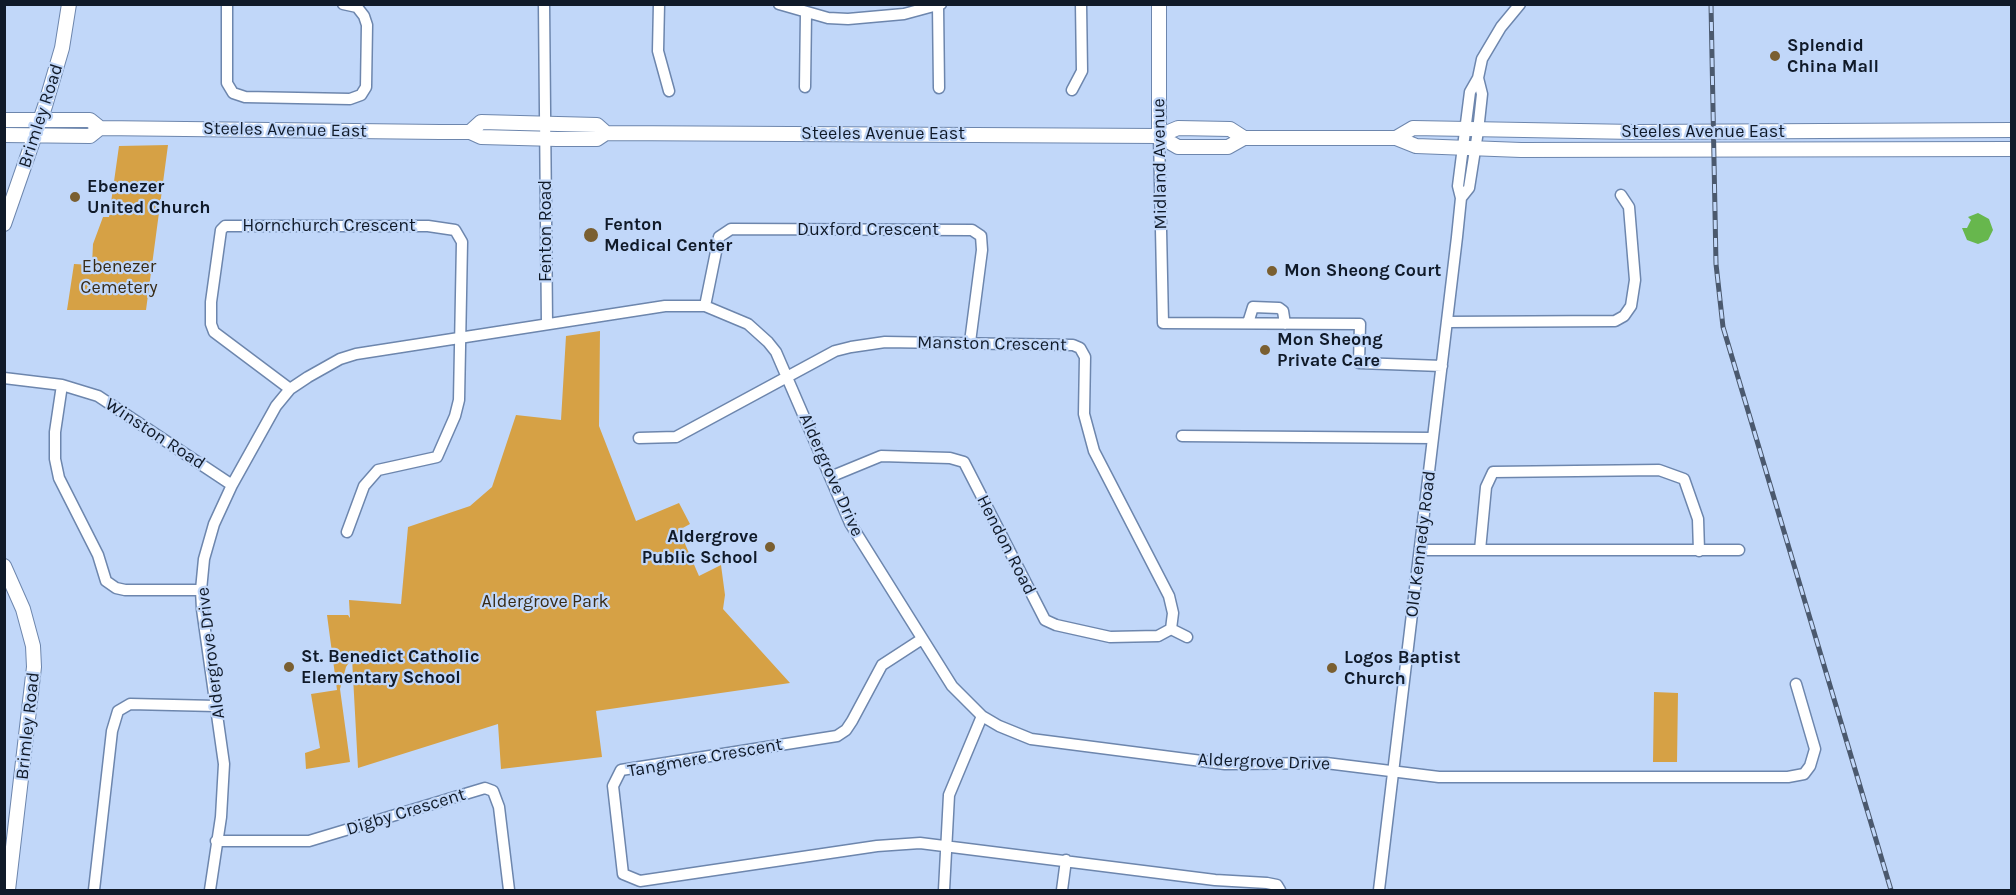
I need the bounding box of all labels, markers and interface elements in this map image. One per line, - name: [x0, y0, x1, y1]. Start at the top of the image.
- place label: Splendid China Mall: [1787, 35, 1879, 78]
- marker: Splendid China Mall: [1768, 49, 1782, 63]
- street label: Brimley Road: [14, 61, 68, 171]
- street label: Midland Avenue: [1148, 98, 1172, 230]
- street label: Steeles Avenue East: [203, 118, 367, 142]
- street label: Steeles Avenue East: [1621, 121, 1785, 143]
- street label: Steeles Avenue East: [801, 123, 965, 145]
- place label: Ebenezer United Church: [87, 176, 210, 219]
- street label: Fenton Road: [535, 180, 557, 282]
- marker: Ebenezer United Church: [68, 190, 82, 204]
- place label: Fenton Medical Center: [604, 214, 732, 256]
- street label: Hornchurch Crescent: [242, 215, 416, 237]
- street label: Duxford Crescent: [797, 219, 939, 241]
- marker: Fenton Medical Center: [582, 226, 600, 244]
- park label: Ebenezer Cemetery: [80, 256, 158, 298]
- place label: Mon Sheong Court: [1284, 260, 1441, 282]
- marker: Mon Sheong Court: [1265, 264, 1279, 278]
- place label: Mon Sheong Private Care: [1277, 329, 1383, 372]
- street label: Manston Crescent: [917, 332, 1067, 356]
- marker: Mon Sheong Private Care: [1258, 343, 1272, 357]
- street label: Winston Road: [101, 394, 209, 474]
- street label: Aldergrove Drive: [794, 410, 868, 540]
- street label: Old Kennedy Road: [1401, 469, 1441, 619]
- street label: Hendon Road: [972, 491, 1040, 599]
- place label: Aldergrove Public School: [642, 526, 758, 568]
- marker: Aldergrove Public School: [763, 540, 777, 554]
- street label: Aldergrove Drive: [192, 586, 230, 720]
- park label: Aldergrove Park: [481, 591, 609, 613]
- place label: St. Benedict Catholic Elementary School: [301, 646, 479, 688]
- place label: Logos Baptist Church: [1344, 647, 1461, 690]
- marker: St. Benedict Catholic Elementary School: [282, 660, 296, 674]
- marker: Logos Baptist Church: [1325, 661, 1339, 675]
- street label: Brimley Road: [12, 671, 44, 781]
- street label: Tangmere Crescent: [626, 734, 784, 782]
- street label: Aldergrove Drive: [1197, 749, 1331, 775]
- street label: Digby Crescent: [344, 784, 468, 840]

